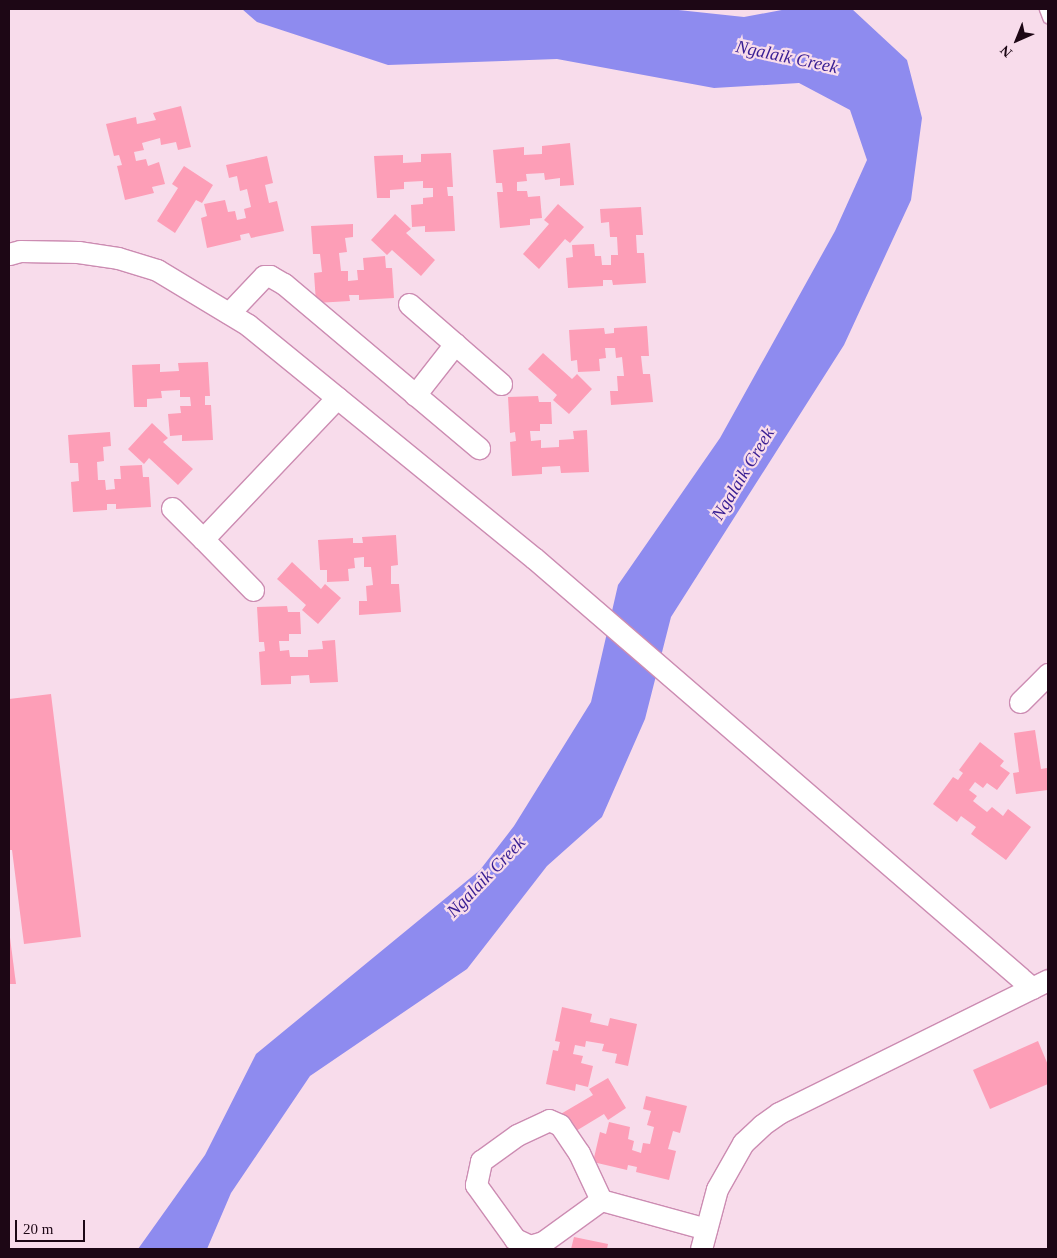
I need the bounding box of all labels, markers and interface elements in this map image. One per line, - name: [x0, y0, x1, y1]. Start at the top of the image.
- north arrow: [992, 15, 1042, 65]
- water label: Ngalaik Creek: [734, 36, 840, 78]
- text: N: [997, 42, 1015, 60]
- water label: Ngalaik Creek: [707, 424, 779, 524]
- water label: Ngalaik Creek: [442, 832, 530, 922]
- scale bar: [18, 1210, 88, 1242]
- text: 20 m: [23, 1221, 53, 1237]

